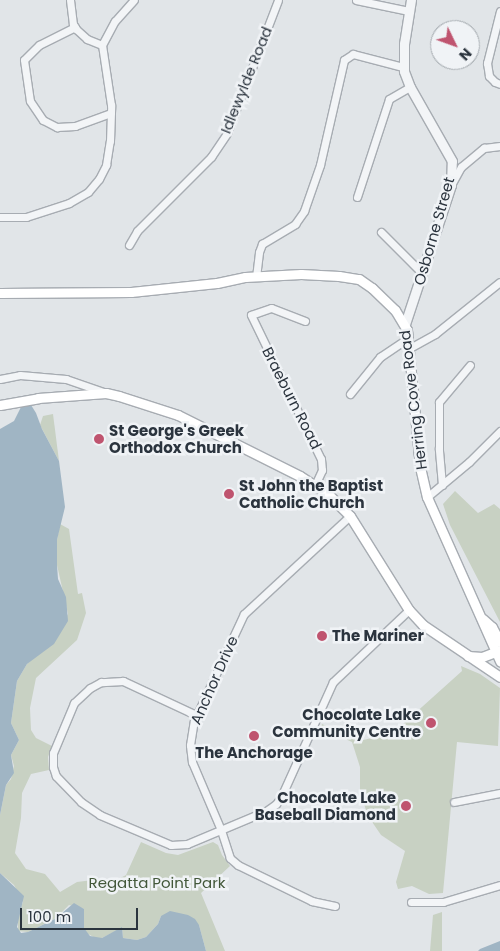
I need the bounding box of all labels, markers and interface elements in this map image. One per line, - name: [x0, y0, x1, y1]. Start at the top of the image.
- north arrow: [430, 20, 480, 70]
- street label: Idlewylde Road: [216, 24, 276, 136]
- text: N: [454, 44, 476, 65]
- street label: Osborne Street: [410, 175, 458, 287]
- street label: Herring Cove Road: [396, 329, 430, 471]
- street label: Braeburn Road: [259, 344, 325, 452]
- place label: St George's Greek Orthodox Church: [109, 421, 244, 456]
- marker: St George's Greek Orthodox Church: [93, 433, 105, 445]
- place label: St John the Baptist Catholic Church: [239, 476, 383, 511]
- marker: St John the Baptist Catholic Church: [223, 488, 235, 500]
- place label: The Mariner: [332, 627, 424, 645]
- marker: The Mariner: [316, 630, 328, 642]
- street label: Anchor Drive: [186, 633, 242, 727]
- place label: Chocolate Lake Community Centre: [272, 705, 421, 740]
- marker: Chocolate Lake Community Centre: [425, 717, 437, 729]
- marker: The Anchorage: [248, 730, 260, 742]
- place label: The Anchorage: [195, 744, 313, 762]
- place label: Chocolate Lake Baseball Diamond: [255, 788, 396, 823]
- marker: Chocolate Lake Baseball Diamond: [400, 800, 412, 812]
- park label: Regatta Point Park: [89, 874, 225, 892]
- scale bar: [22, 898, 140, 930]
- text: 100 m: [28, 906, 71, 927]

